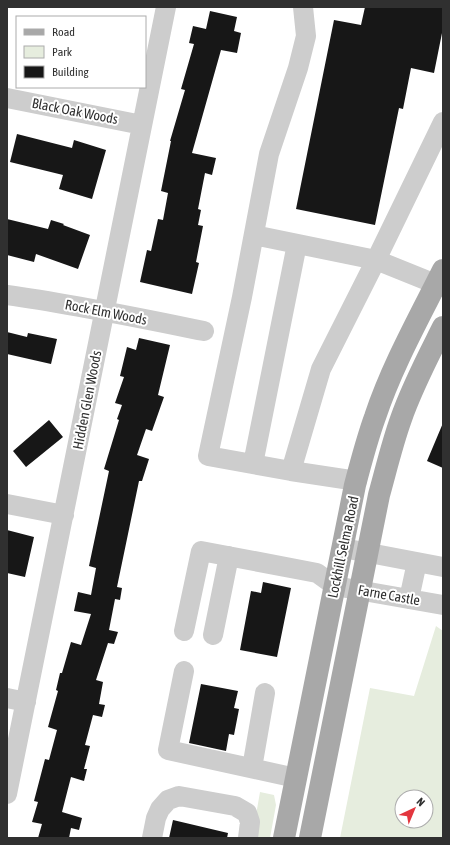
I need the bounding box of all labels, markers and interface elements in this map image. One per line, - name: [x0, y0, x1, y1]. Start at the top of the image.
- legend: [16, 16, 146, 88]
- text: Road: [52, 25, 75, 39]
- text: Park: [52, 45, 73, 59]
- text: Building: [52, 65, 90, 79]
- street label: Black Oak Woods: [31, 95, 119, 127]
- street label: Rock Elm Woods: [64, 296, 148, 328]
- street label: Hidden Glen Woods: [70, 349, 104, 451]
- street label: Lockhill Selma Road: [324, 495, 362, 599]
- street label: Farne Castle: [357, 582, 421, 608]
- north arrow: [394, 789, 434, 829]
- text: N: [414, 795, 427, 808]

